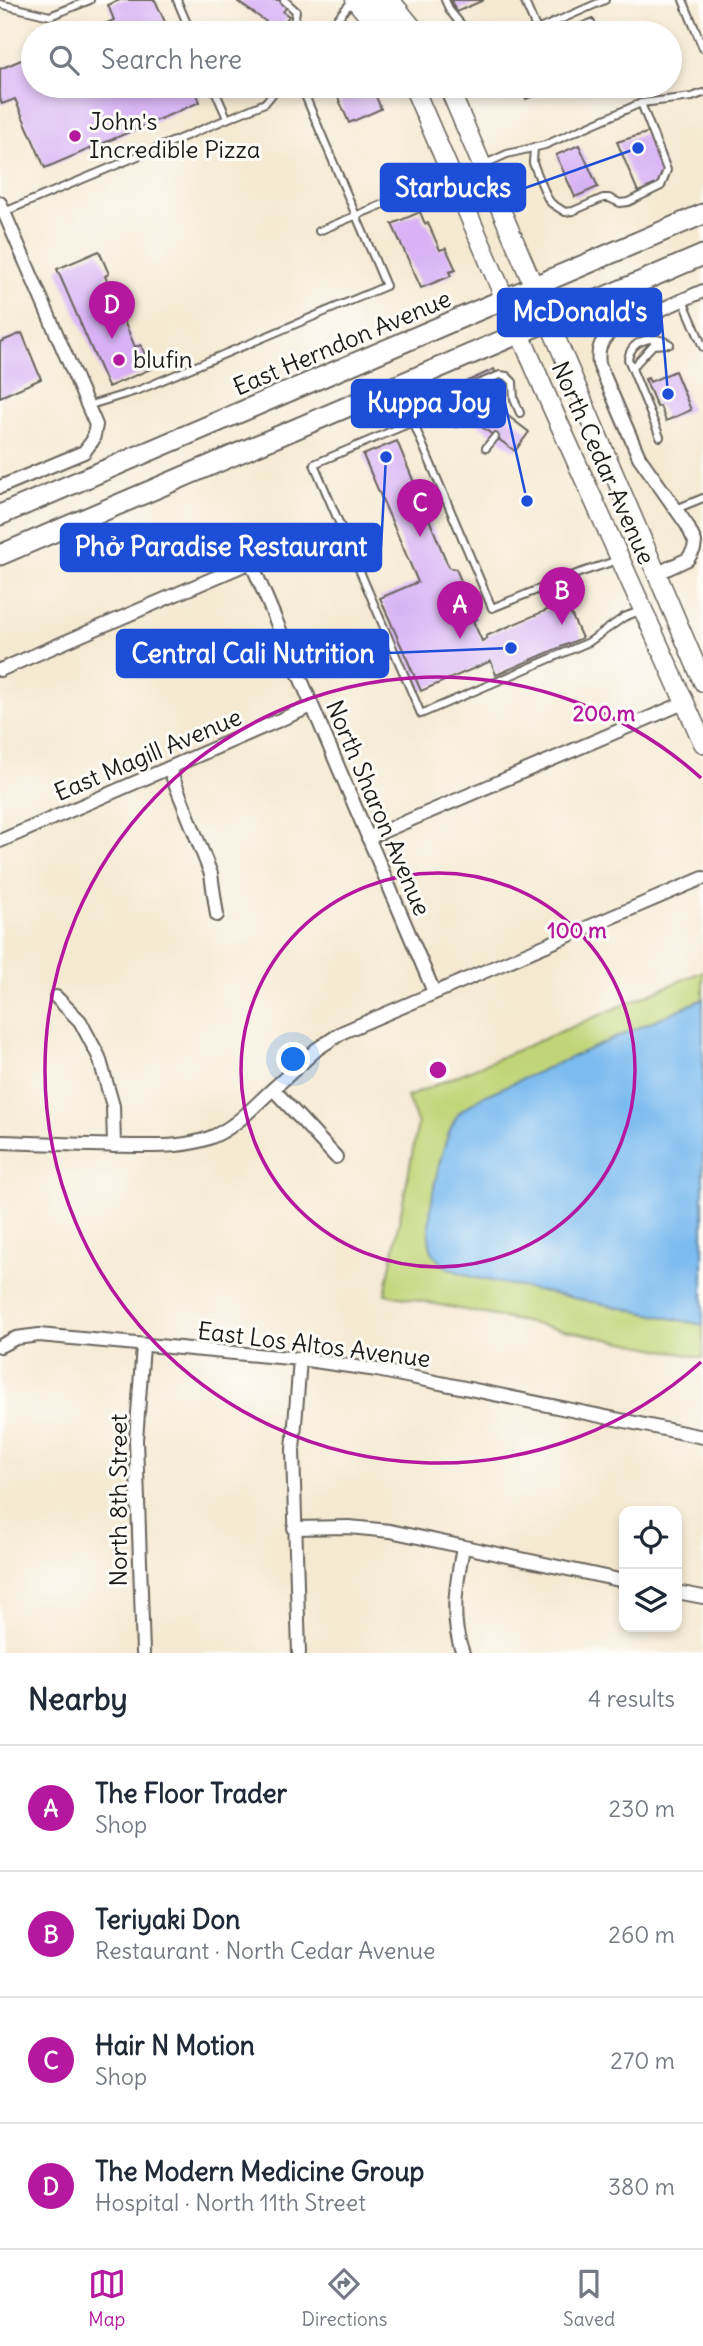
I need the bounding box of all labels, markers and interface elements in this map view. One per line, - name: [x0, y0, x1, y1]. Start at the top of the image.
- search box: [21, 21, 682, 98]
- icon: search: [45, 41, 83, 79]
- text: Search here: [101, 43, 242, 76]
- place label: John's Incredible Pizza: [89, 106, 260, 164]
- marker: John's Incredible Pizza: [67, 128, 83, 144]
- callout: Starbucks: [381, 164, 525, 211]
- text: Starbucks: [395, 171, 511, 204]
- pin: D: [89, 281, 135, 339]
- street label: East Herndon Avenue: [228, 283, 455, 402]
- callout: McDonald's: [498, 289, 661, 336]
- text: McDonald's: [513, 295, 648, 328]
- place label: blufin: [133, 344, 193, 374]
- marker: blufin: [111, 352, 127, 368]
- street label: North Cedar Avenue: [546, 356, 662, 569]
- callout: Kuppa Joy: [352, 380, 505, 427]
- text: Kuppa Joy: [367, 386, 491, 419]
- pin: C: [397, 479, 443, 537]
- callout: Phở Paradise Restaurant: [61, 524, 381, 571]
- text: Phở Paradise Restaurant: [75, 530, 368, 563]
- pin: B: [539, 567, 585, 625]
- pin: A: [437, 581, 483, 639]
- callout: Central Cali Nutrition: [117, 630, 388, 677]
- text: Central Cali Nutrition: [131, 637, 375, 670]
- street label: North Sharon Avenue: [320, 695, 438, 920]
- text: 200 m: [573, 700, 636, 727]
- street label: East Magill Avenue: [49, 701, 246, 807]
- text: 100 m: [547, 917, 607, 944]
- your location: [276, 1042, 310, 1076]
- centre of rings: [426, 1058, 450, 1082]
- street label: East Los Altos Avenue: [196, 1315, 432, 1373]
- street label: North 8th Street: [103, 1414, 133, 1586]
- map controls: [619, 1506, 682, 1632]
- button: locate: [619, 1506, 682, 1569]
- button: layers: [619, 1569, 682, 1632]
- text: Nearby: [28, 1680, 128, 1718]
- text: 4 results: [588, 1684, 675, 1713]
- text: The Floor Trader: [95, 1777, 287, 1810]
- text: A: [44, 1794, 58, 1823]
- text: 230 m: [609, 1794, 675, 1823]
- text: Shop: [95, 1810, 147, 1839]
- text: Teriyaki Don: [95, 1903, 240, 1936]
- text: B: [43, 1920, 59, 1949]
- text: 260 m: [608, 1920, 675, 1949]
- text: Restaurant · North Cedar Avenue: [95, 1936, 435, 1965]
- text: Hair N Motion: [95, 2029, 255, 2062]
- text: C: [43, 2046, 59, 2075]
- text: 270 m: [610, 2046, 675, 2075]
- text: Shop: [95, 2062, 147, 2091]
- text: The Modern Medicine Group: [95, 2155, 424, 2188]
- text: D: [43, 2172, 59, 2201]
- text: 380 m: [608, 2172, 675, 2201]
- text: Hospital · North 11th Street: [95, 2188, 366, 2217]
- tab: Map: [88, 2265, 126, 2331]
- tab: Directions: [302, 2265, 387, 2331]
- tab: Saved: [563, 2265, 615, 2331]

